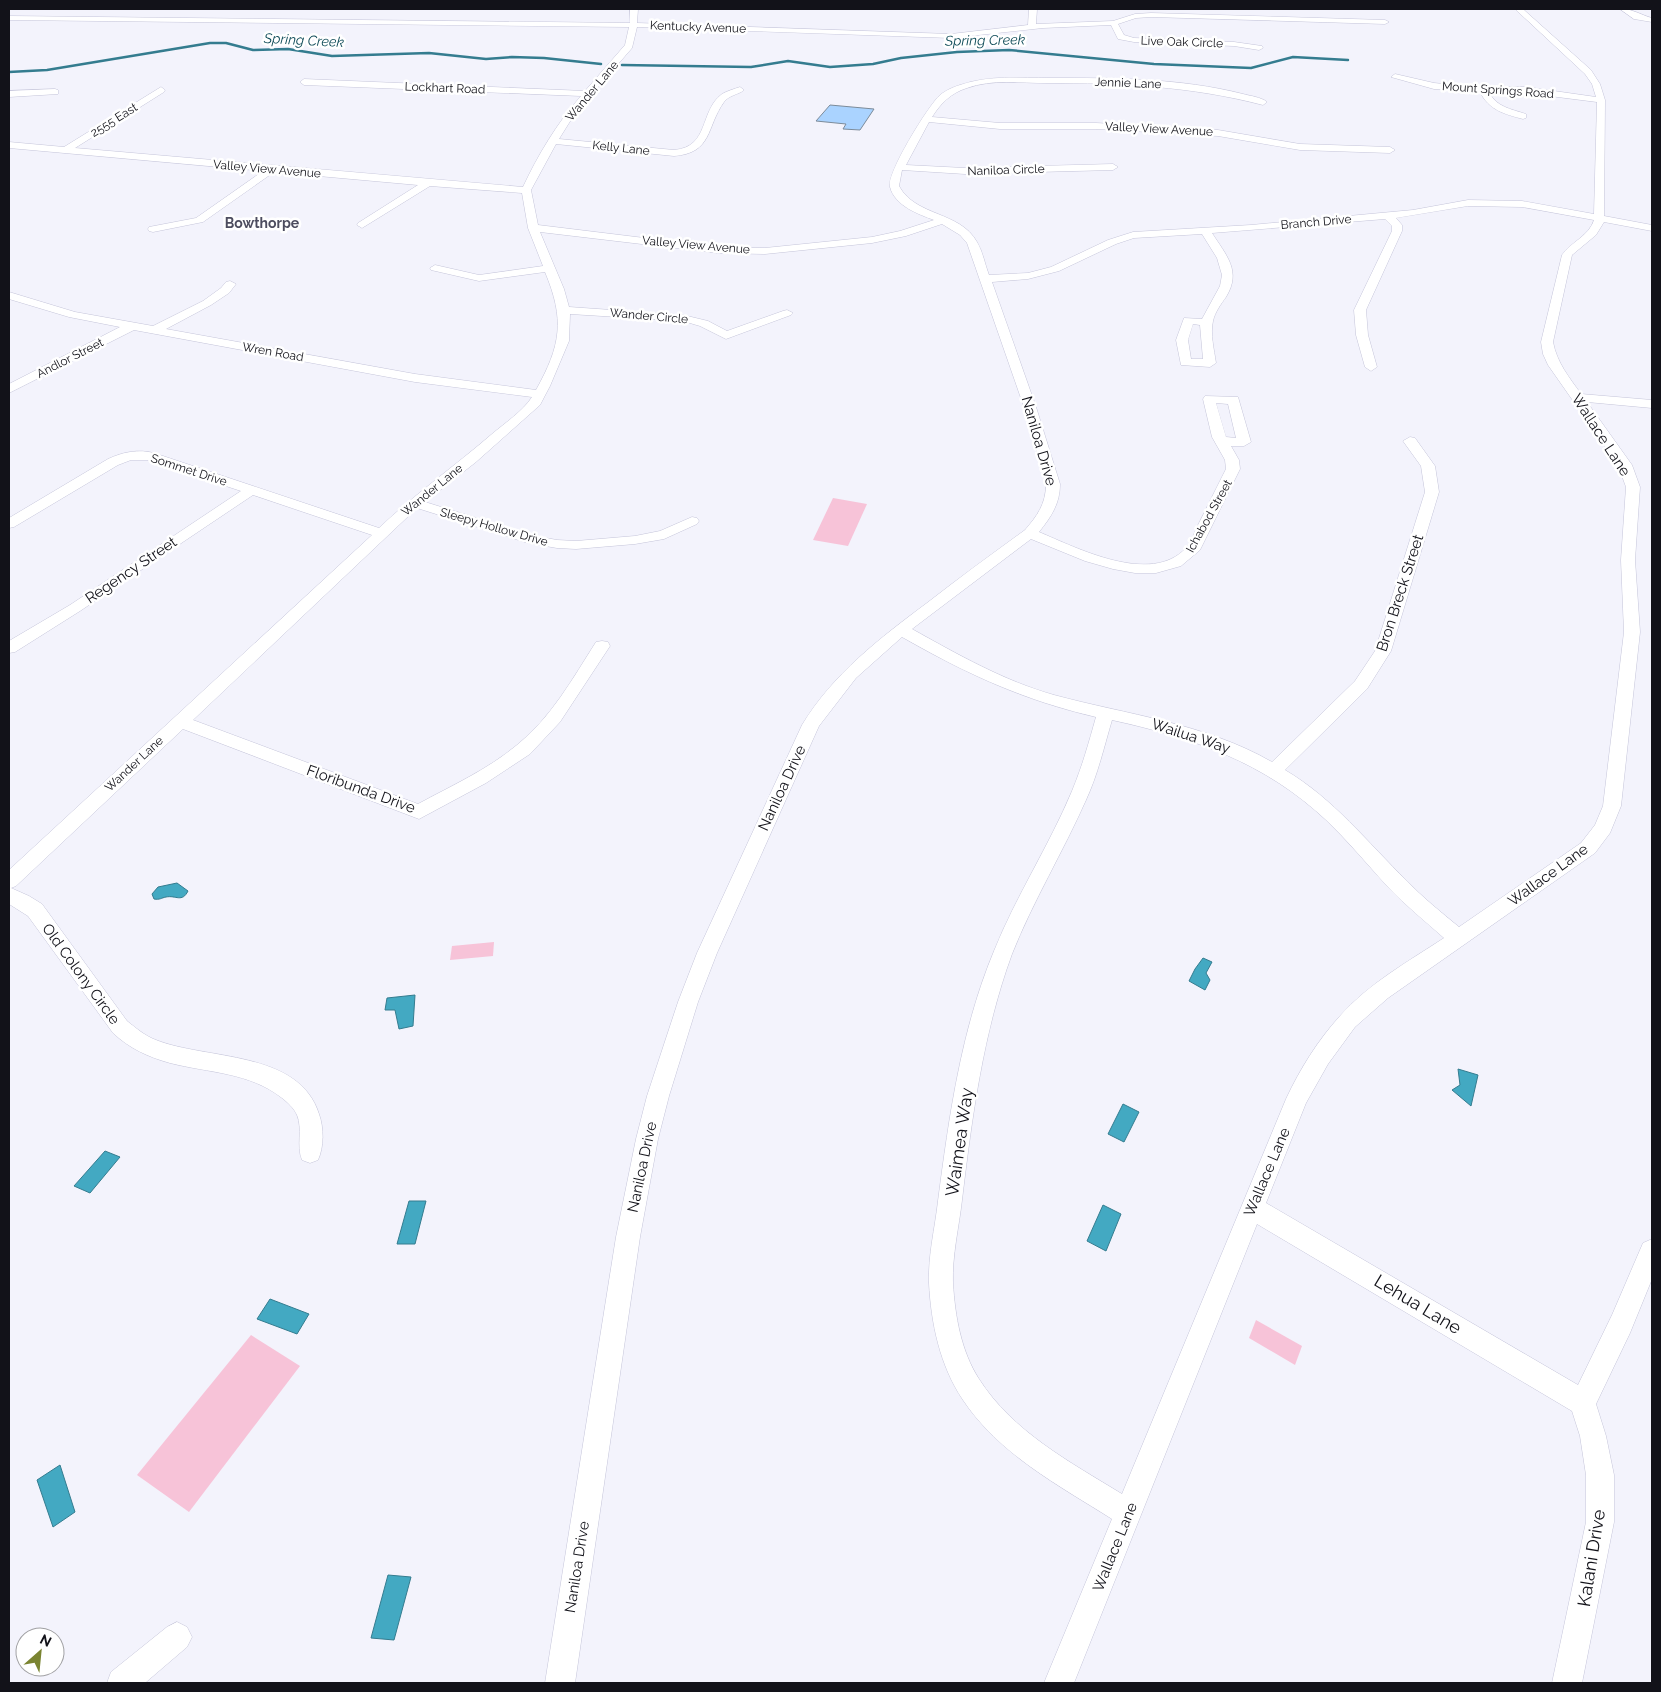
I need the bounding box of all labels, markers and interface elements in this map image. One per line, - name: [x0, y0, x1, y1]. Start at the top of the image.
- street label: Kentucky Avenue: [650, 18, 746, 36]
- water label: Spring Creek: [263, 30, 345, 50]
- water label: Spring Creek: [944, 31, 1026, 49]
- street label: Live Oak Circle: [1140, 34, 1224, 50]
- street label: Wander Lane: [563, 58, 621, 124]
- street label: Jennie Lane: [1094, 75, 1162, 91]
- street label: Mount Springs Road: [1442, 79, 1554, 101]
- street label: Lockhart Road: [404, 80, 486, 96]
- street label: 2555 East: [88, 100, 140, 140]
- street label: Valley View Avenue: [1105, 119, 1213, 139]
- street label: Kelly Lane: [592, 138, 650, 158]
- street label: Valley View Avenue: [213, 157, 321, 181]
- street label: Naniloa Circle: [967, 162, 1045, 178]
- street label: Branch Drive: [1280, 212, 1352, 232]
- district label: Bowthorpe: [225, 215, 300, 231]
- street label: Valley View Avenue: [642, 233, 750, 257]
- street label: Wander Circle: [609, 306, 689, 326]
- street label: Andlor Street: [34, 335, 106, 381]
- street label: Wren Road: [241, 340, 305, 364]
- street label: Wallace Lane: [1568, 390, 1634, 480]
- street label: Naniloa Drive: [1018, 394, 1060, 488]
- street label: Sommet Drive: [149, 451, 229, 489]
- street label: Wander Lane: [399, 461, 465, 519]
- street label: Ichabod Street: [1183, 477, 1235, 555]
- street label: Sleepy Hollow Drive: [438, 505, 550, 549]
- street label: Bron Breck Street: [1373, 532, 1427, 654]
- street label: Regency Street: [82, 533, 180, 607]
- street label: Wailua Way: [1149, 715, 1233, 757]
- street label: Wander Lane: [102, 733, 166, 795]
- street label: Naniloa Drive: [754, 742, 810, 834]
- street label: Floribunda Drive: [304, 761, 418, 817]
- street label: Wallace Lane: [1504, 840, 1592, 910]
- street label: Old Colony Circle: [38, 920, 124, 1028]
- street label: Waimea Way: [941, 1086, 977, 1198]
- street label: Naniloa Drive: [624, 1120, 660, 1214]
- street label: Wallace Lane: [1240, 1125, 1294, 1219]
- street label: Lehua Lane: [1371, 1270, 1466, 1338]
- street label: Wallace Lane: [1089, 1500, 1141, 1594]
- street label: Kalani Drive: [1573, 1508, 1609, 1608]
- street label: Naniloa Drive: [561, 1520, 593, 1614]
- north arrow: [15, 1627, 65, 1677]
- text: N: [38, 1631, 54, 1650]

